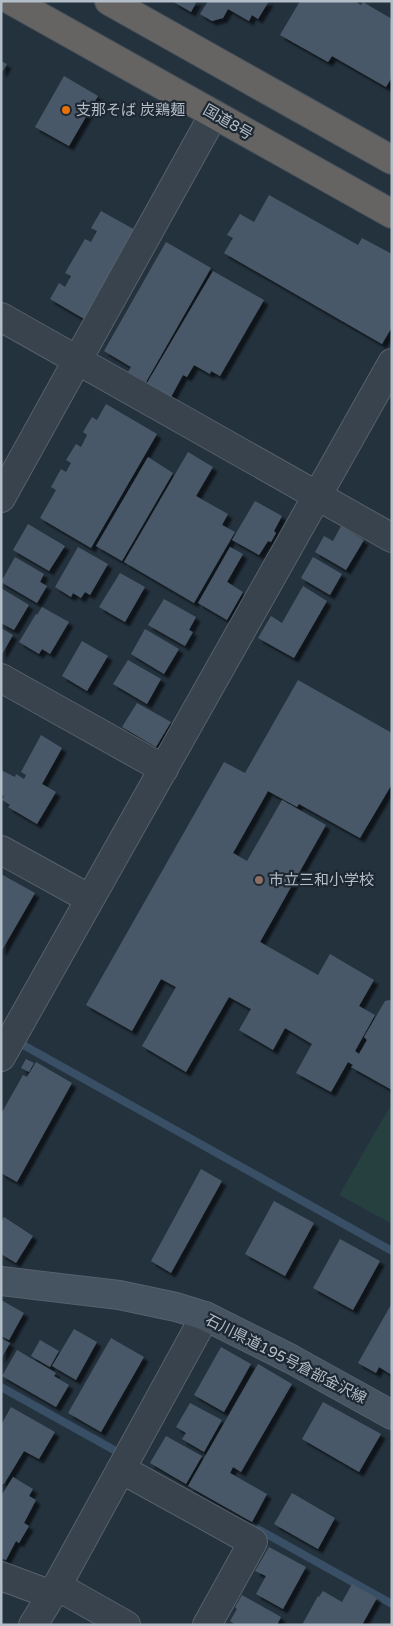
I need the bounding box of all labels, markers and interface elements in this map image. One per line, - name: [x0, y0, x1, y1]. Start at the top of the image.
- place label: 支那そば 炭鶏麺: [76, 101, 185, 119]
- street label: 国道8号: [200, 101, 256, 143]
- marker: 支那そば 炭鶏麺: [60, 104, 72, 116]
- place label: 市立三和小学校: [269, 871, 374, 889]
- marker: 市立三和小学校: [253, 874, 265, 886]
- street label: 石川県道195号倉部金沢線: [202, 1311, 370, 1407]

